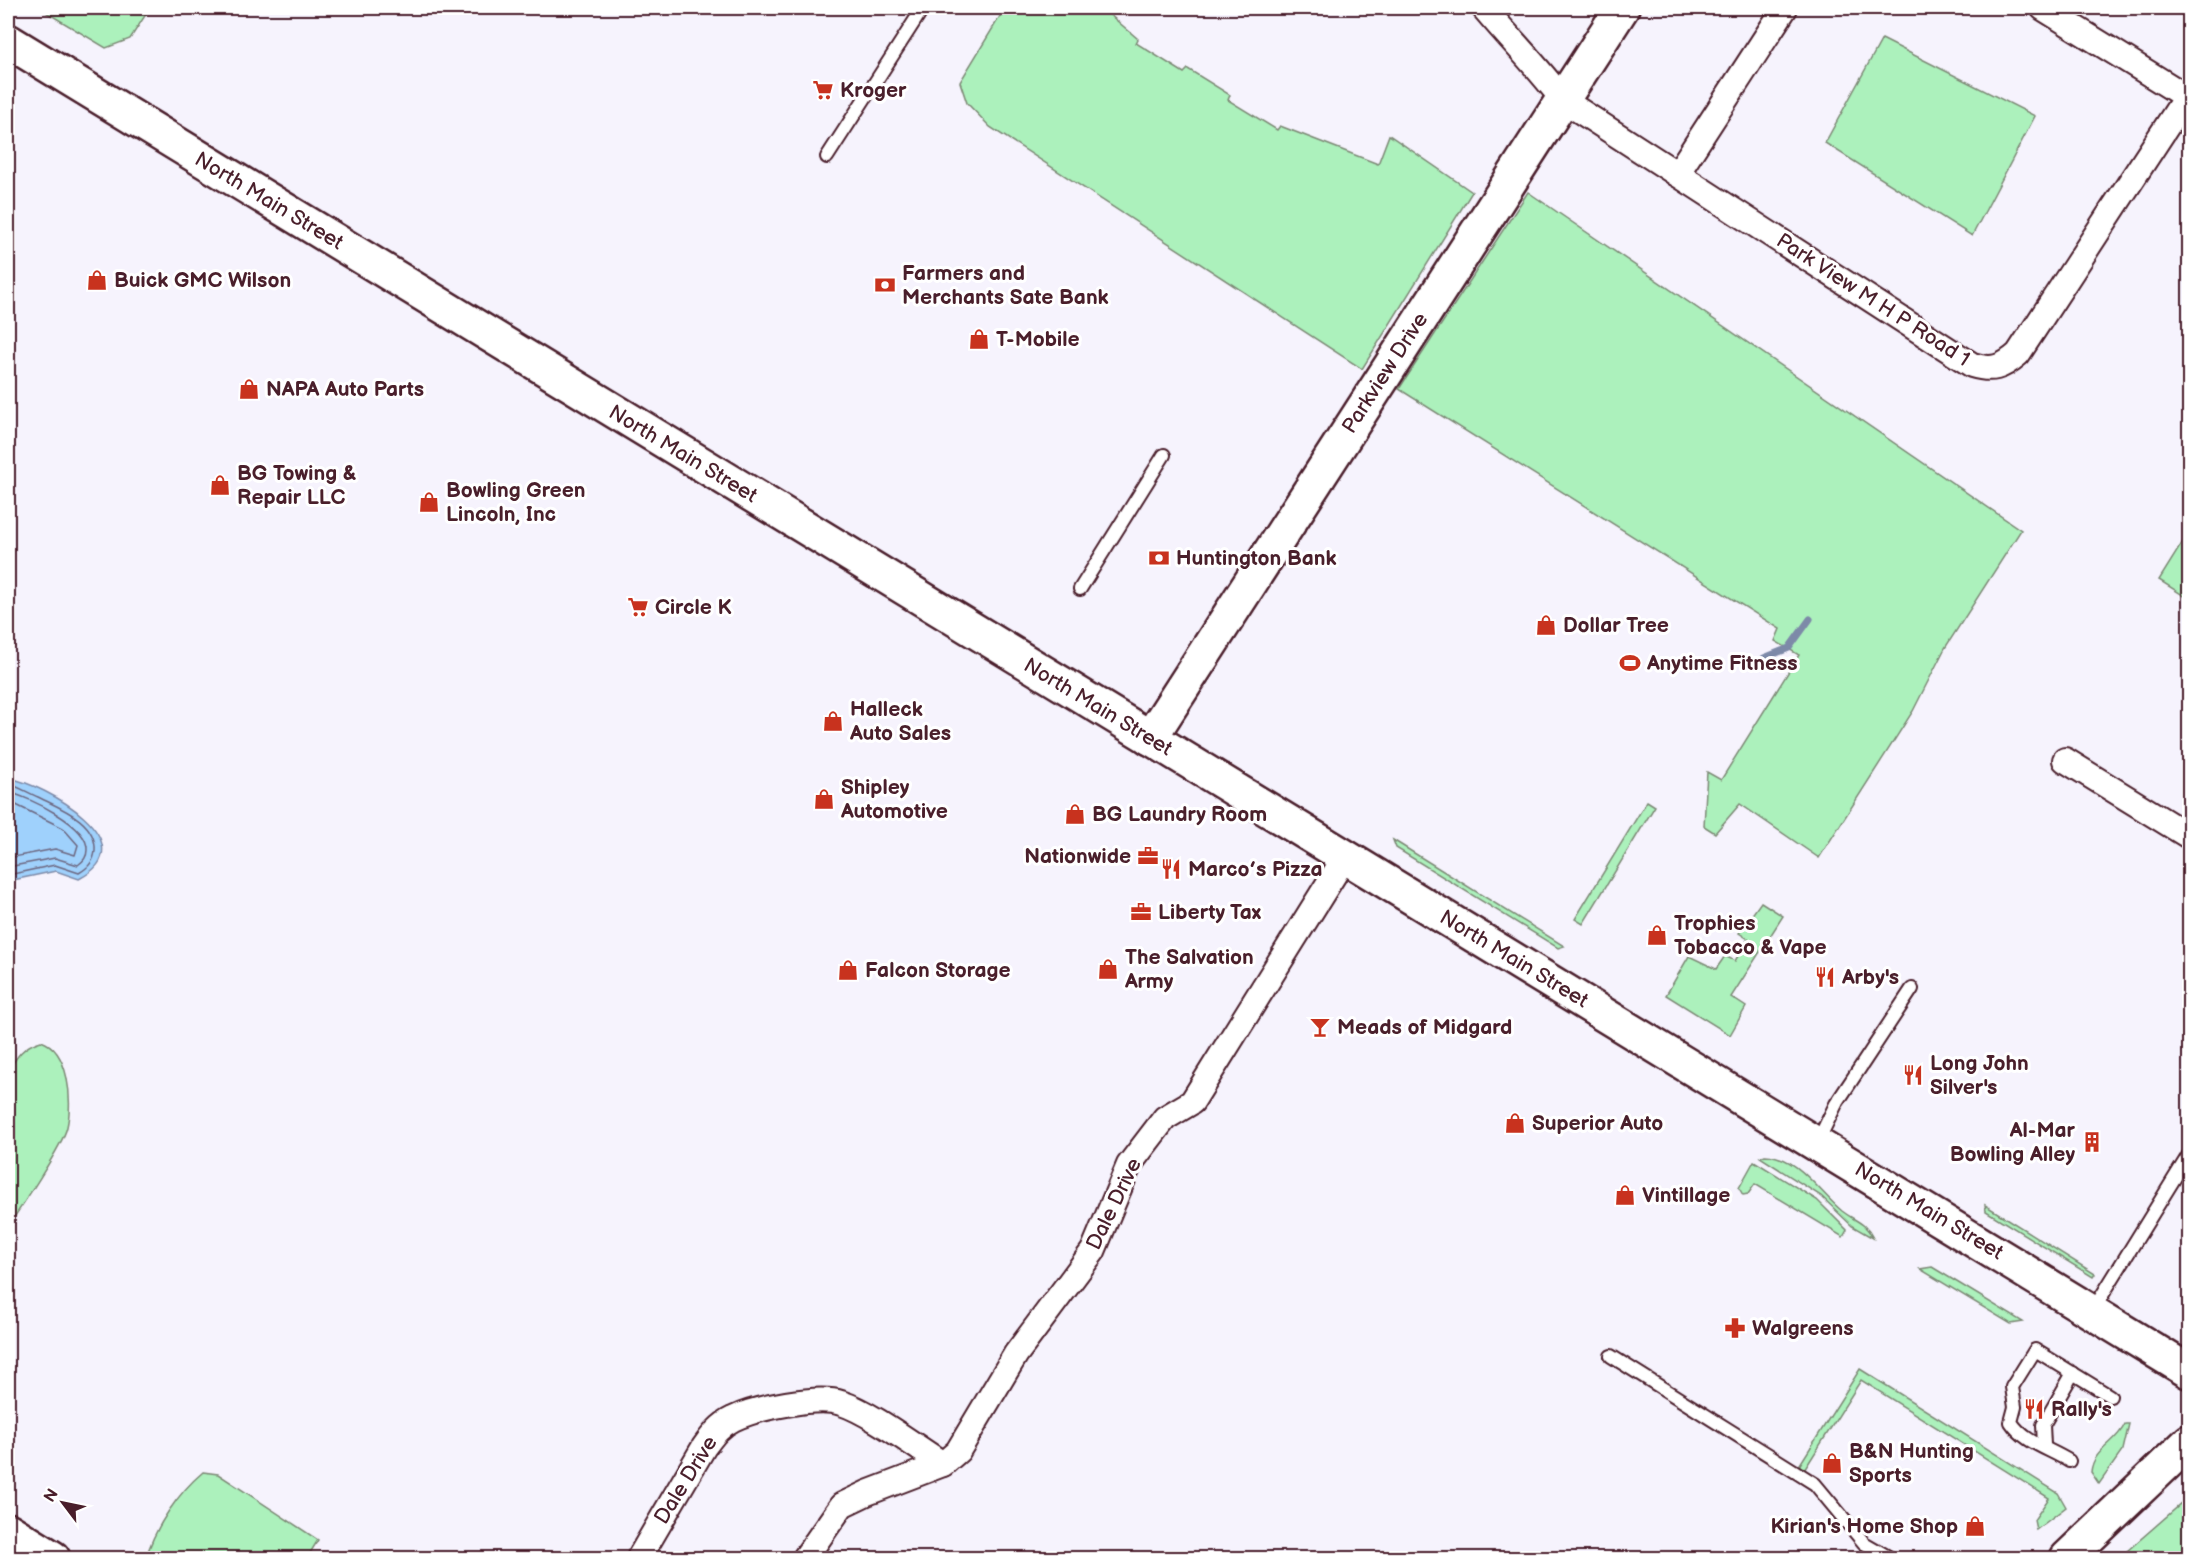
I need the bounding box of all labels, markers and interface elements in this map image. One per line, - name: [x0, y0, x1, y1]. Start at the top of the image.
- supermarket icon: Kroger: [811, 78, 835, 102]
- place label: Kroger: [840, 78, 907, 103]
- street label: North Main Street: [190, 147, 348, 256]
- street label: Park View M H P Road 1: [1772, 228, 1974, 372]
- place label: Farmers and Merchants Sate Bank: [902, 261, 1109, 310]
- shop icon: Buick GMC Wilson: [85, 268, 109, 292]
- place label: Buick GMC Wilson: [114, 268, 291, 293]
- bank icon: Farmers and Merchants Sate Bank: [873, 273, 897, 297]
- street label: Parkview Drive: [1337, 308, 1433, 438]
- shop icon: T-Mobile: [967, 327, 991, 351]
- place label: T-Mobile: [996, 327, 1080, 352]
- shop icon: NAPA Auto Parts: [237, 377, 261, 401]
- place label: NAPA Auto Parts: [266, 377, 424, 402]
- street label: North Main Street: [604, 400, 762, 509]
- place label: BG Towing & Repair LLC: [237, 461, 357, 510]
- shop icon: BG Towing & Repair LLC: [208, 473, 232, 497]
- place label: Bowling Green Lincoln, Inc: [446, 478, 585, 527]
- shop icon: Bowling Green Lincoln, Inc: [417, 490, 441, 514]
- bank icon: Huntington Bank: [1147, 546, 1171, 570]
- place label: Huntington Bank: [1176, 546, 1336, 571]
- supermarket icon: Circle K: [626, 595, 650, 619]
- place label: Circle K: [655, 595, 732, 620]
- shop icon: Dollar Tree: [1534, 613, 1558, 637]
- place label: Dollar Tree: [1563, 613, 1669, 638]
- sports icon: Anytime Fitness: [1618, 651, 1642, 675]
- place label: Anytime Fitness: [1646, 651, 1798, 676]
- street label: North Main Street: [1019, 653, 1177, 762]
- place label: Halleck Auto Sales: [849, 697, 951, 746]
- shop icon: Halleck Auto Sales: [821, 709, 845, 733]
- place label: Shipley Automotive: [840, 775, 948, 824]
- shop icon: Shipley Automotive: [812, 787, 836, 811]
- shop icon: BG Laundry Room: [1063, 802, 1087, 826]
- place label: BG Laundry Room: [1092, 802, 1267, 827]
- place label: Nationwide: [1024, 844, 1131, 869]
- office icon: Nationwide: [1136, 844, 1160, 868]
- restaurant icon: Marco’s Pizza: [1159, 857, 1183, 881]
- place label: Marco’s Pizza: [1188, 857, 1322, 882]
- office icon: Liberty Tax: [1129, 900, 1153, 924]
- place label: Liberty Tax: [1158, 900, 1262, 925]
- street label: North Main Street: [1435, 905, 1593, 1014]
- place label: Trophies Tobacco & Vape: [1674, 911, 1827, 960]
- shop icon: Trophies Tobacco & Vape: [1645, 923, 1669, 947]
- place label: The Salvation Army: [1124, 945, 1254, 994]
- shop icon: The Salvation Army: [1096, 957, 1120, 981]
- shop icon: Falcon Storage: [836, 958, 860, 982]
- place label: Falcon Storage: [865, 958, 1011, 983]
- restaurant icon: Arby's: [1813, 965, 1837, 989]
- place label: Arby's: [1841, 965, 1899, 990]
- bar icon: Meads of Midgard: [1308, 1015, 1332, 1039]
- place label: Meads of Midgard: [1337, 1015, 1512, 1040]
- place label: Long John Silver's: [1930, 1051, 2029, 1100]
- restaurant icon: Long John Silver's: [1901, 1063, 1925, 1087]
- shop icon: Superior Auto: [1503, 1111, 1527, 1135]
- place label: Superior Auto: [1532, 1111, 1663, 1136]
- place label: Al-Mar Bowling Alley: [1950, 1118, 2076, 1167]
- building icon: Al-Mar Bowling Alley: [2080, 1130, 2104, 1154]
- street label: Dale Drive: [1081, 1154, 1147, 1254]
- street label: North Main Street: [1850, 1157, 2008, 1266]
- shop icon: Vintillage: [1613, 1183, 1637, 1207]
- place label: Vintillage: [1642, 1183, 1730, 1208]
- pharmacy icon: Walgreens: [1723, 1316, 1747, 1340]
- place label: Walgreens: [1752, 1316, 1854, 1341]
- restaurant icon: Rally's: [2022, 1397, 2046, 1421]
- place label: Rally's: [2051, 1397, 2112, 1422]
- street label: Dale Drive: [649, 1431, 723, 1529]
- place label: B&N Hunting Sports: [1849, 1439, 1974, 1488]
- shop icon: B&N Hunting Sports: [1820, 1451, 1844, 1475]
- north arrow: [33, 1473, 93, 1533]
- text: N: [40, 1486, 63, 1506]
- place label: Kirian's Home Shop: [1770, 1514, 1958, 1539]
- shop icon: Kirian's Home Shop: [1963, 1514, 1987, 1538]

